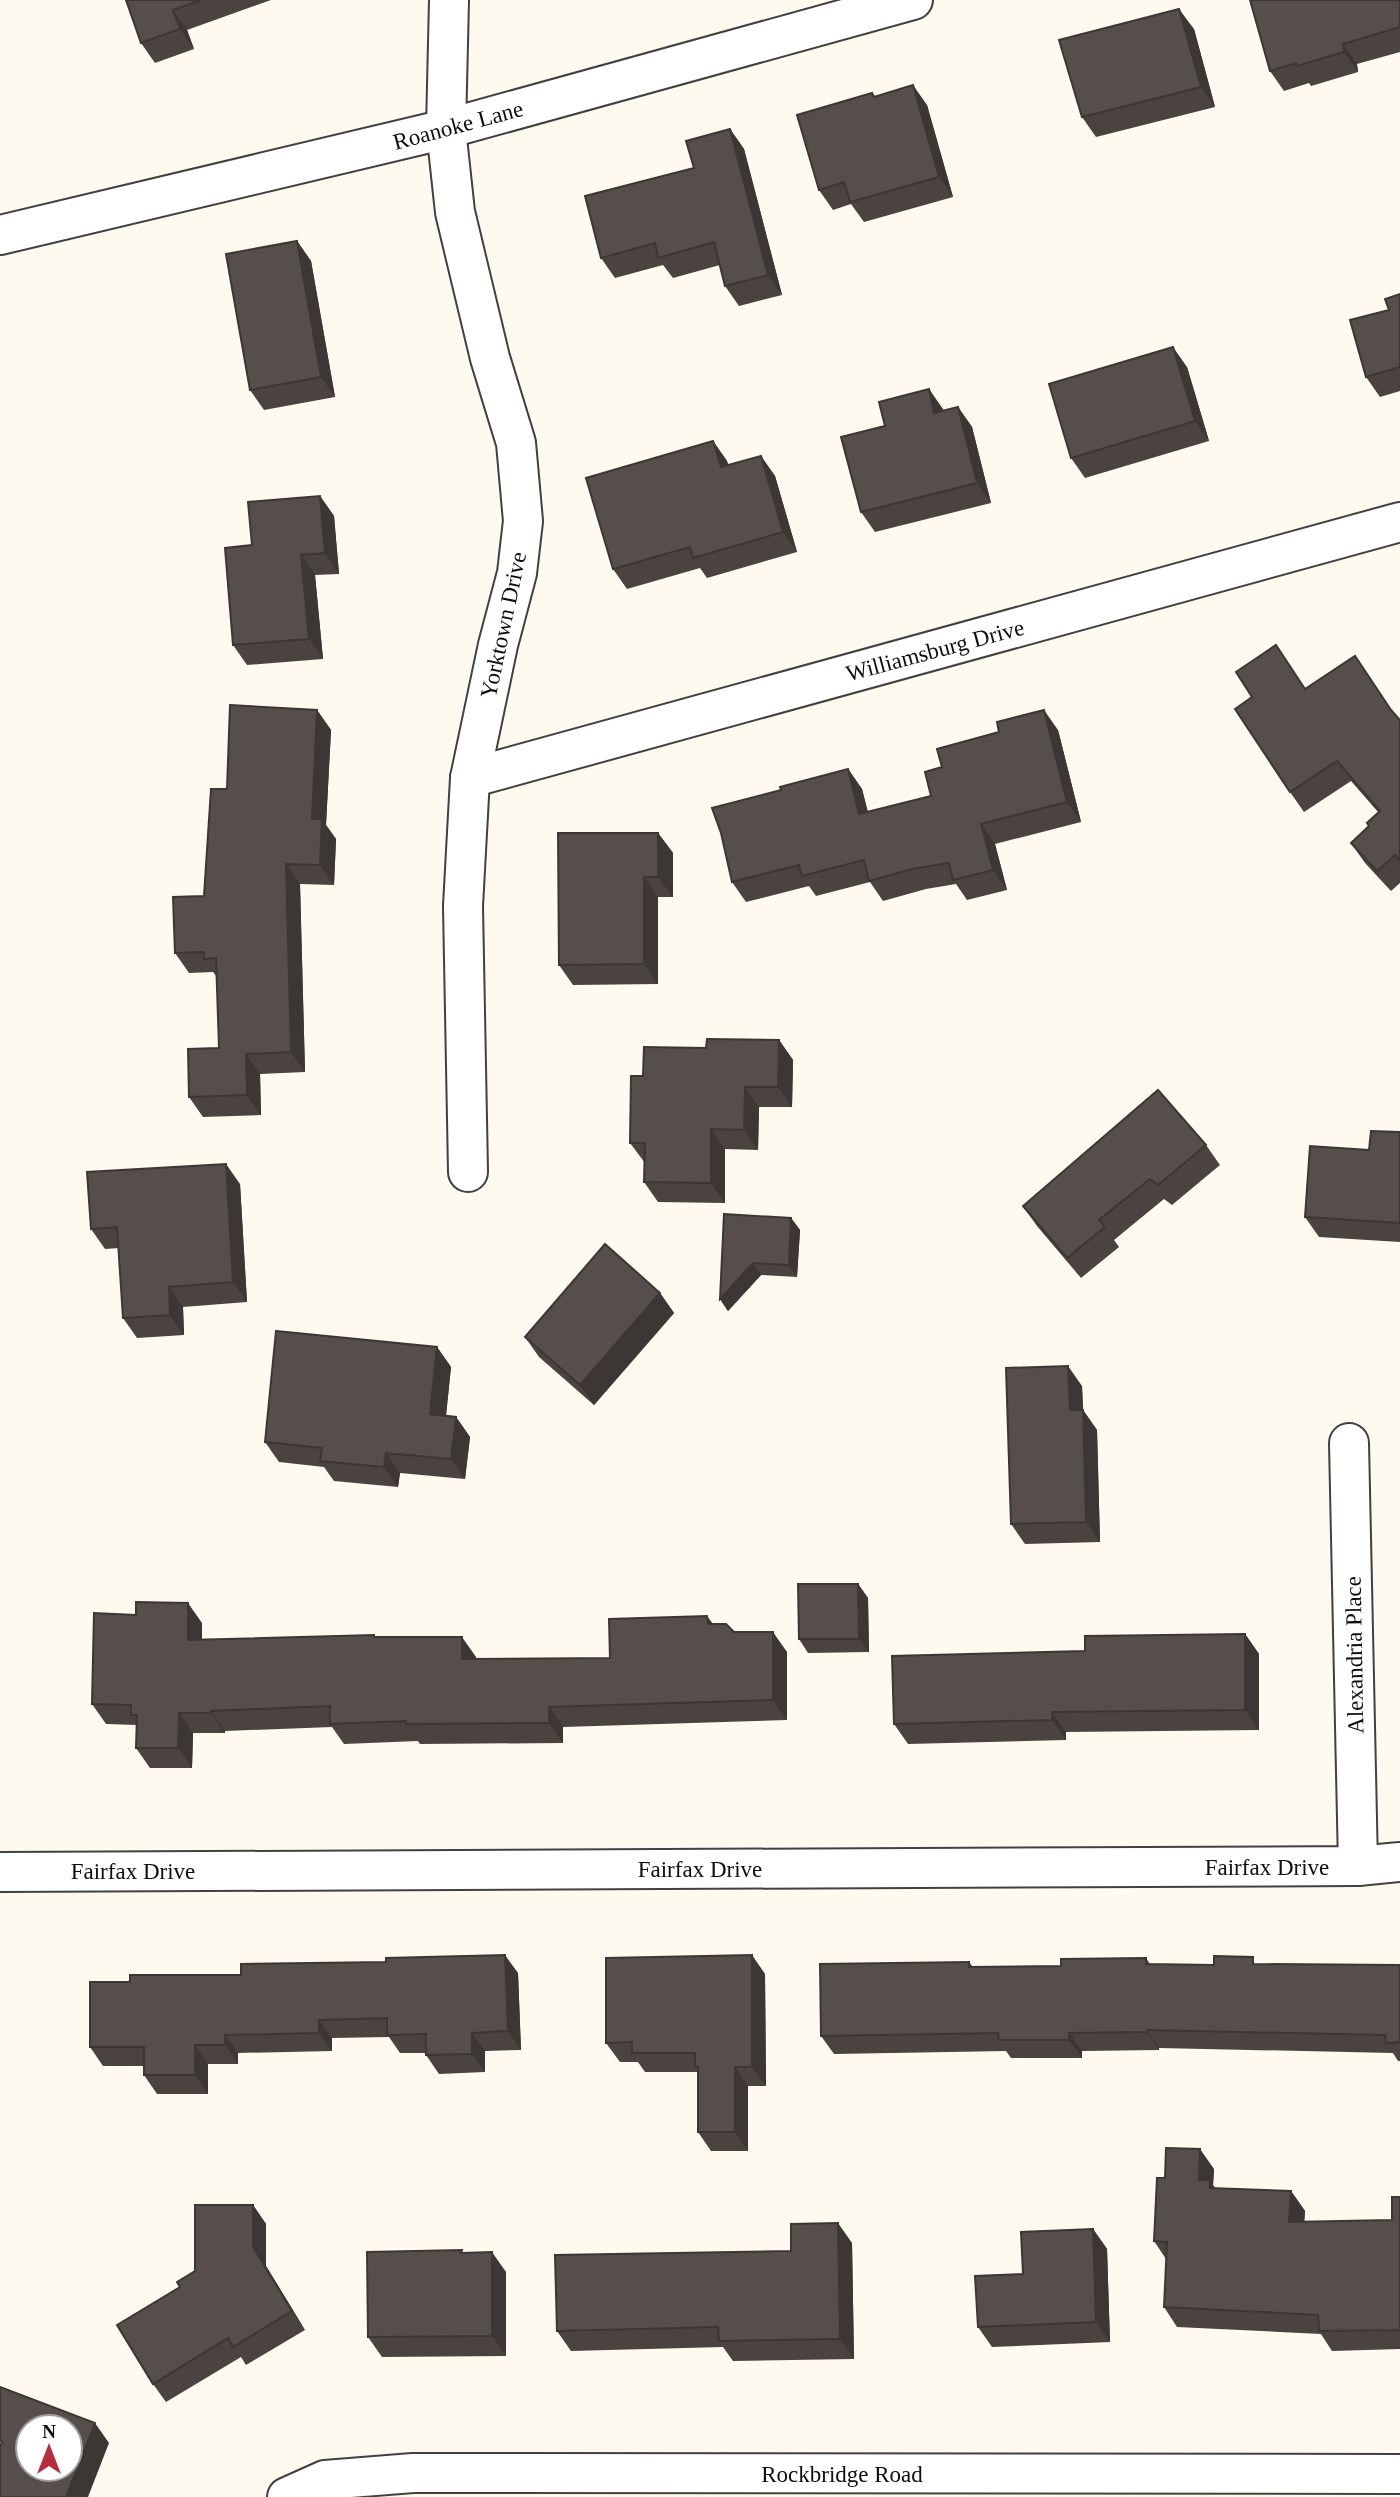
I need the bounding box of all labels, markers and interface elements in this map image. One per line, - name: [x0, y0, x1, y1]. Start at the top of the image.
- street label: Roanoke Lane: [390, 96, 526, 155]
- street label: Yorktown Drive: [476, 550, 531, 701]
- street label: Williamsburg Drive: [843, 615, 1027, 686]
- street label: Alexandria Place: [1341, 1576, 1368, 1734]
- street label: Fairfax Drive: [1205, 1855, 1329, 1880]
- street label: Fairfax Drive: [638, 1857, 762, 1882]
- street label: Fairfax Drive: [71, 1859, 195, 1884]
- north arrow: [14, 2413, 84, 2483]
- text: N: [42, 2421, 56, 2442]
- street label: Rockbridge Road: [761, 2462, 923, 2487]

